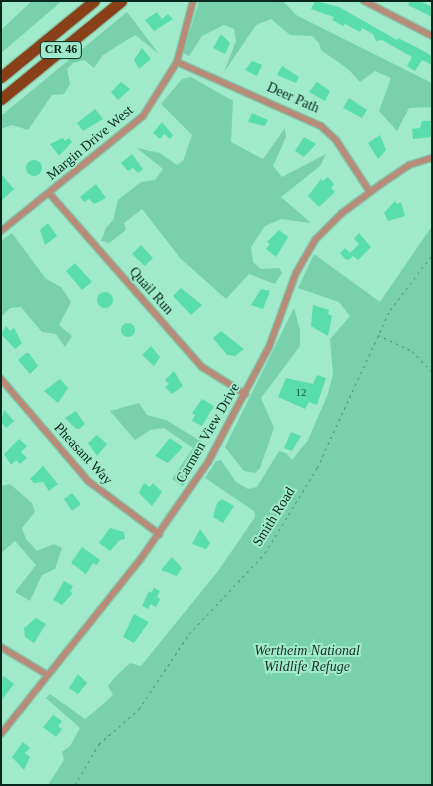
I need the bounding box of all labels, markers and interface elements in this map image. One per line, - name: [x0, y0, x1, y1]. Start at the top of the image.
- road number: CR 46: [40, 40, 82, 60]
- street label: Deer Path: [264, 79, 322, 117]
- street label: Margin Drive West: [43, 102, 137, 184]
- street label: Quail Run: [125, 264, 177, 318]
- street label: Carmen View Drive: [173, 380, 243, 486]
- house number: 12: [296, 385, 306, 399]
- street label: Pheasant Way: [50, 420, 116, 488]
- street label: Smith Road: [249, 484, 299, 550]
- park label: Wertheim National Wildlife Refuge: [254, 643, 360, 676]

